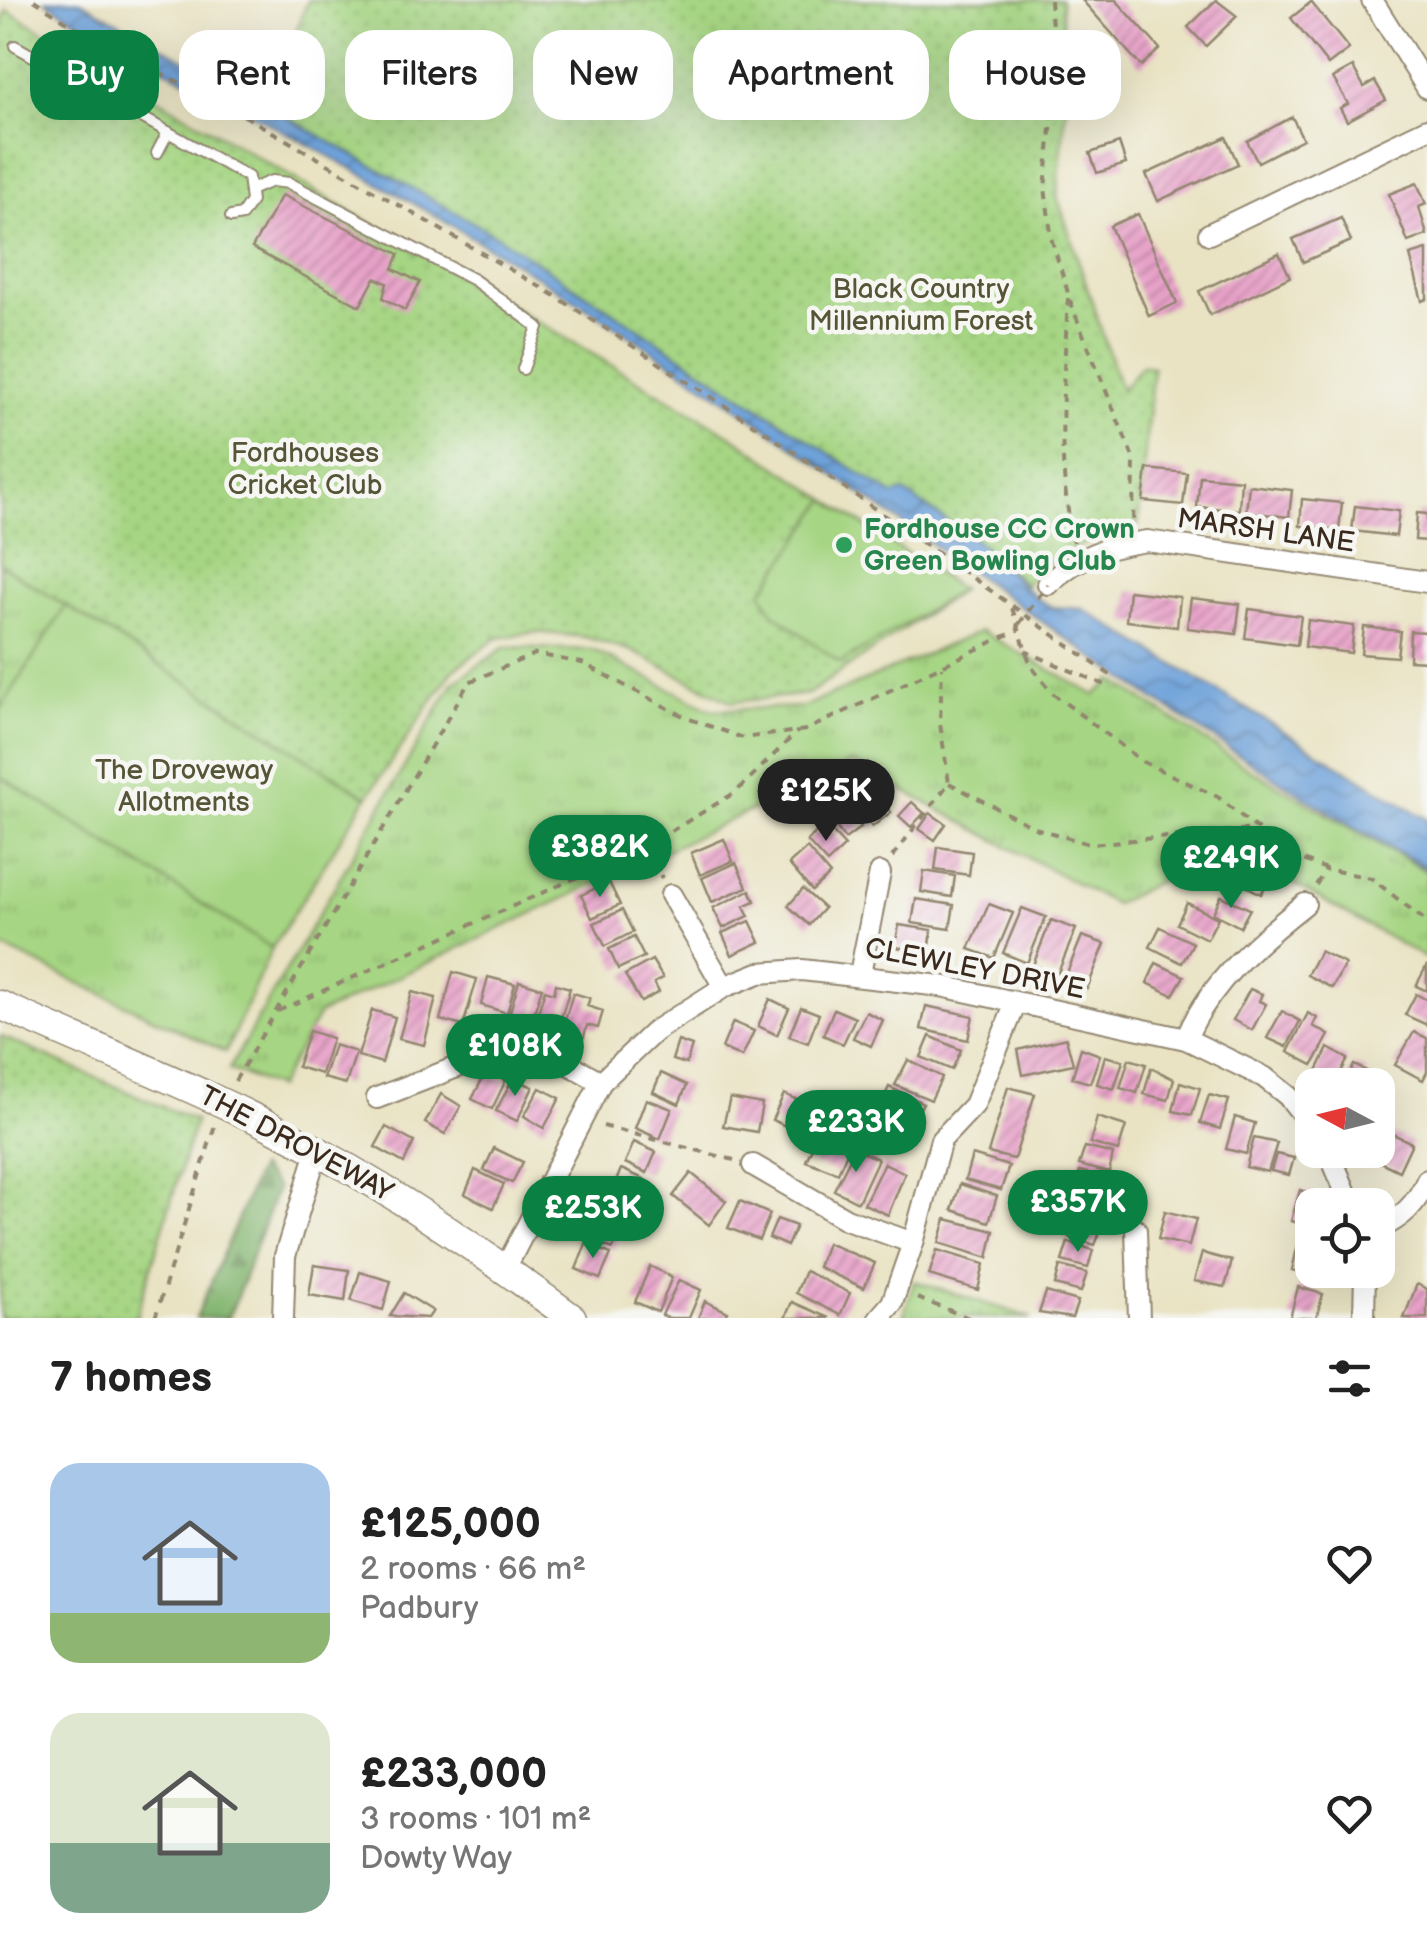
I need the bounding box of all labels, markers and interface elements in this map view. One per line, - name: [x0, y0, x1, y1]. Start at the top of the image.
- chip: Buy: [30, 30, 159, 120]
- chip: Rent: [179, 30, 325, 120]
- chip: Filters: [345, 30, 513, 120]
- chip: New: [533, 30, 673, 120]
- chip: Apartment: [693, 30, 929, 120]
- chip: House: [949, 30, 1121, 120]
- park label: Black Country Millennium Forest: [809, 273, 1034, 338]
- park label: Fordhouses Cricket Club: [228, 437, 382, 502]
- street label: MARSH LANE: [1175, 502, 1357, 560]
- place label: Fordhouse CC Crown Green Bowling Club: [864, 513, 1135, 578]
- marker: Fordhouse CC Crown Green Bowling Club: [833, 534, 855, 556]
- park label: The Droveway Allotments: [95, 754, 273, 819]
- pin: £125K: [756, 759, 896, 844]
- text: £125K: [780, 772, 872, 811]
- pin: £382K: [530, 815, 670, 900]
- pin: £249K: [1161, 826, 1301, 911]
- text: £382K: [551, 828, 649, 867]
- text: £249K: [1182, 839, 1280, 878]
- street label: CLEWLEY DRIVE: [862, 932, 1088, 1006]
- pin: £108K: [445, 1014, 585, 1099]
- text: £108K: [468, 1027, 562, 1066]
- north arrow: [1295, 1068, 1395, 1168]
- map controls: [1295, 1068, 1395, 1288]
- street label: THE DROVEWAY: [194, 1079, 399, 1209]
- pin: £233K: [786, 1090, 926, 1175]
- text: £233K: [807, 1103, 905, 1142]
- pin: £357K: [1008, 1170, 1148, 1255]
- pin: £253K: [523, 1176, 663, 1261]
- text: £357K: [1030, 1183, 1126, 1222]
- button: locate: [1295, 1188, 1395, 1288]
- text: £253K: [544, 1189, 642, 1228]
- icon: filters: [1322, 1351, 1377, 1406]
- text: 7 homes: [50, 1353, 212, 1404]
- text: £125,000: [360, 1499, 541, 1550]
- icon: home: [130, 1503, 250, 1623]
- icon: heart: [1322, 1536, 1377, 1591]
- text: 2 rooms · 66 m²: [360, 1550, 586, 1589]
- text: Padbury: [360, 1589, 478, 1628]
- text: £233,000: [360, 1749, 547, 1800]
- icon: home: [130, 1753, 250, 1873]
- icon: heart: [1322, 1786, 1377, 1841]
- text: 3 rooms · 101 m²: [360, 1800, 591, 1839]
- text: Dowty Way: [360, 1839, 512, 1878]

